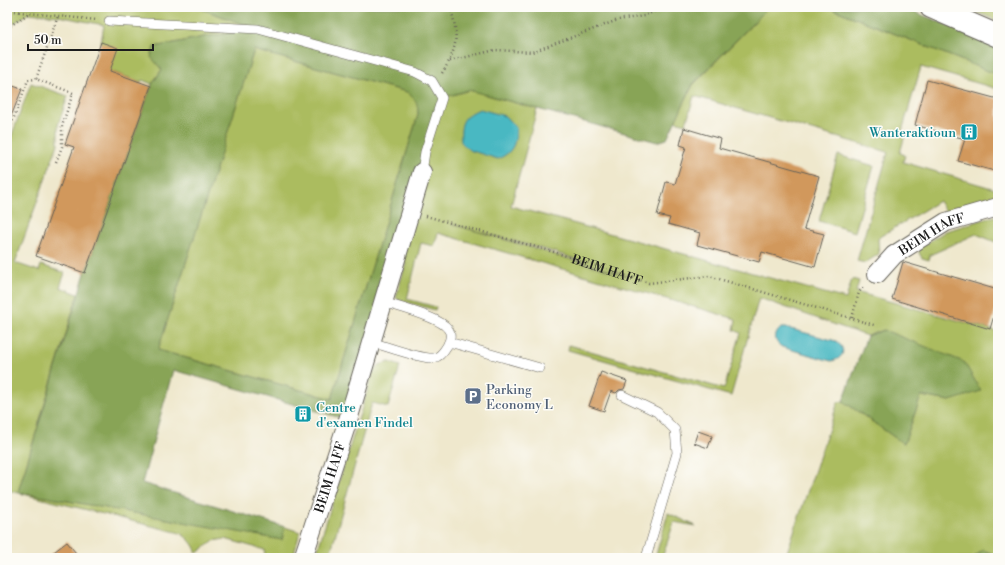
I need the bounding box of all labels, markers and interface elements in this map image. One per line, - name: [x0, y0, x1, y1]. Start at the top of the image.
- scale bar: [28, 26, 153, 52]
- text: 50 m: [34, 33, 62, 48]
- building icon: Wanteraktioun: [959, 122, 979, 142]
- place label: Wanteraktioun: [868, 125, 956, 141]
- street label: BEIM HAFF: [895, 210, 967, 260]
- street label: BEIM HAFF: [568, 251, 645, 290]
- place label: Parking Economy L: [486, 382, 553, 413]
- parking icon: Parking Economy L: [463, 386, 483, 406]
- place label: Centre d'examen Findel: [316, 400, 413, 431]
- building icon: Centre d'examen Findel: [293, 404, 313, 424]
- street label: BEIM HAFF: [311, 440, 349, 516]

